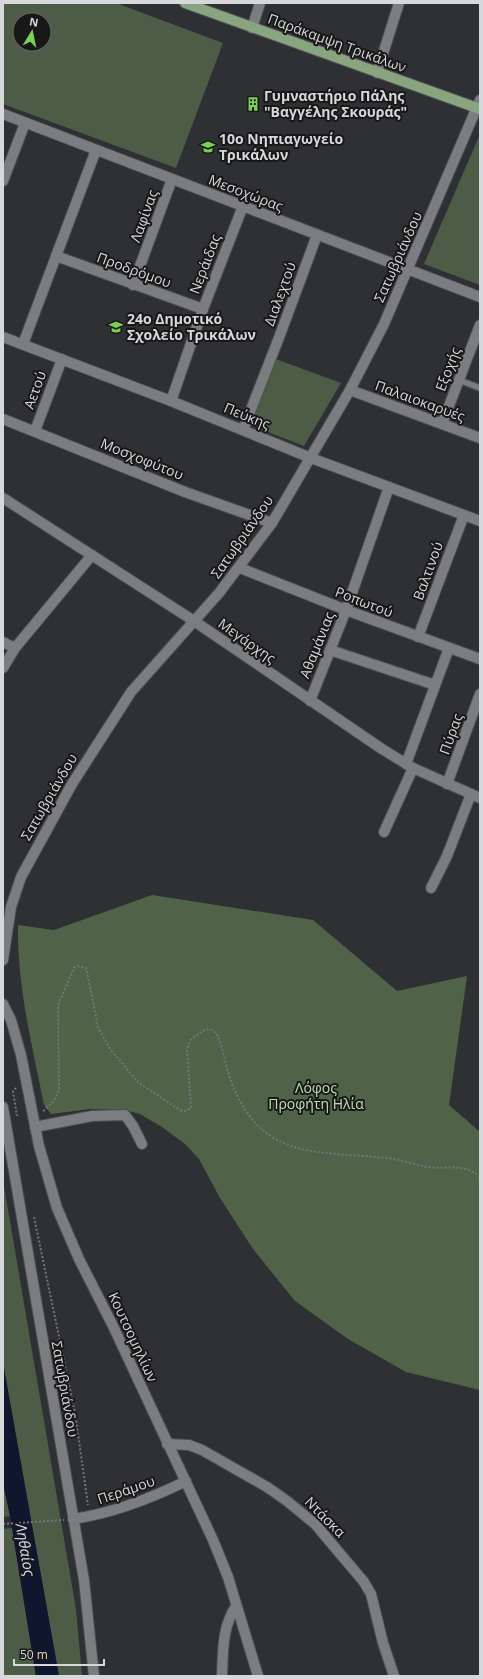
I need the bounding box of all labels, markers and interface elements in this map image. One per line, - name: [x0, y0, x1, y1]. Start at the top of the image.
- street label: Παράκαμψη Τρικάλων: [265, 9, 409, 76]
- north arrow: [12, 12, 52, 52]
- text: N: [28, 13, 40, 30]
- place label: Γυμναστήριο Πάλης "Βαγγέλης Σκουράς": [264, 86, 407, 121]
- building icon: Γυμναστήριο Πάλης "Βαγγέλης Σκουράς": [245, 96, 261, 112]
- place label: 10ο Νηπιαγωγείο Τρικάλων: [219, 129, 343, 164]
- school or university icon: 10ο Νηπιαγωγείο Τρικάλων: [200, 139, 216, 155]
- street label: Μεσοχώρας: [206, 170, 286, 216]
- street label: Λαφίνας: [125, 187, 162, 245]
- street label: Σατωβριάνδου: [369, 208, 426, 305]
- street label: Νεράιδας: [184, 231, 225, 296]
- street label: Προδρόμου: [94, 247, 174, 292]
- street label: Διαλεχτού: [259, 259, 300, 328]
- place label: 24ο Δημοτικό Σχολείο Τρικάλων: [127, 309, 256, 344]
- school or university icon: 24ο Δημοτικό Σχολείο Τρικάλων: [108, 319, 124, 335]
- street label: Εξοχής: [430, 344, 465, 394]
- street label: Αετού: [19, 368, 50, 411]
- street label: Παλαιοκαρυές: [373, 375, 468, 426]
- street label: Πεύκης: [221, 398, 273, 433]
- street label: Μοσχοφύτου: [98, 433, 186, 484]
- street label: Σατωβριάνδου: [206, 491, 277, 582]
- street label: Βαλτινού: [408, 539, 447, 603]
- street label: Ροπωτού: [333, 582, 396, 621]
- street label: Αθαμάνιας: [295, 608, 339, 681]
- street label: Μεγάρχης: [215, 614, 280, 668]
- street label: Πύρας: [434, 710, 467, 757]
- street label: Σατωβριάνδου: [16, 750, 81, 844]
- park label: Λόφος Προφήτη Ηλία: [268, 1078, 364, 1113]
- street label: Κουτσομηλίων: [104, 1289, 163, 1385]
- street label: Σατωβριάνδου: [48, 1339, 83, 1439]
- street label: Περάμου: [95, 1471, 157, 1508]
- street label: Ντάσκα: [301, 1492, 350, 1541]
- water label: Ληθαίος: [11, 1521, 41, 1578]
- scale bar: [14, 1641, 104, 1667]
- text: 50 m: [20, 1646, 48, 1663]

